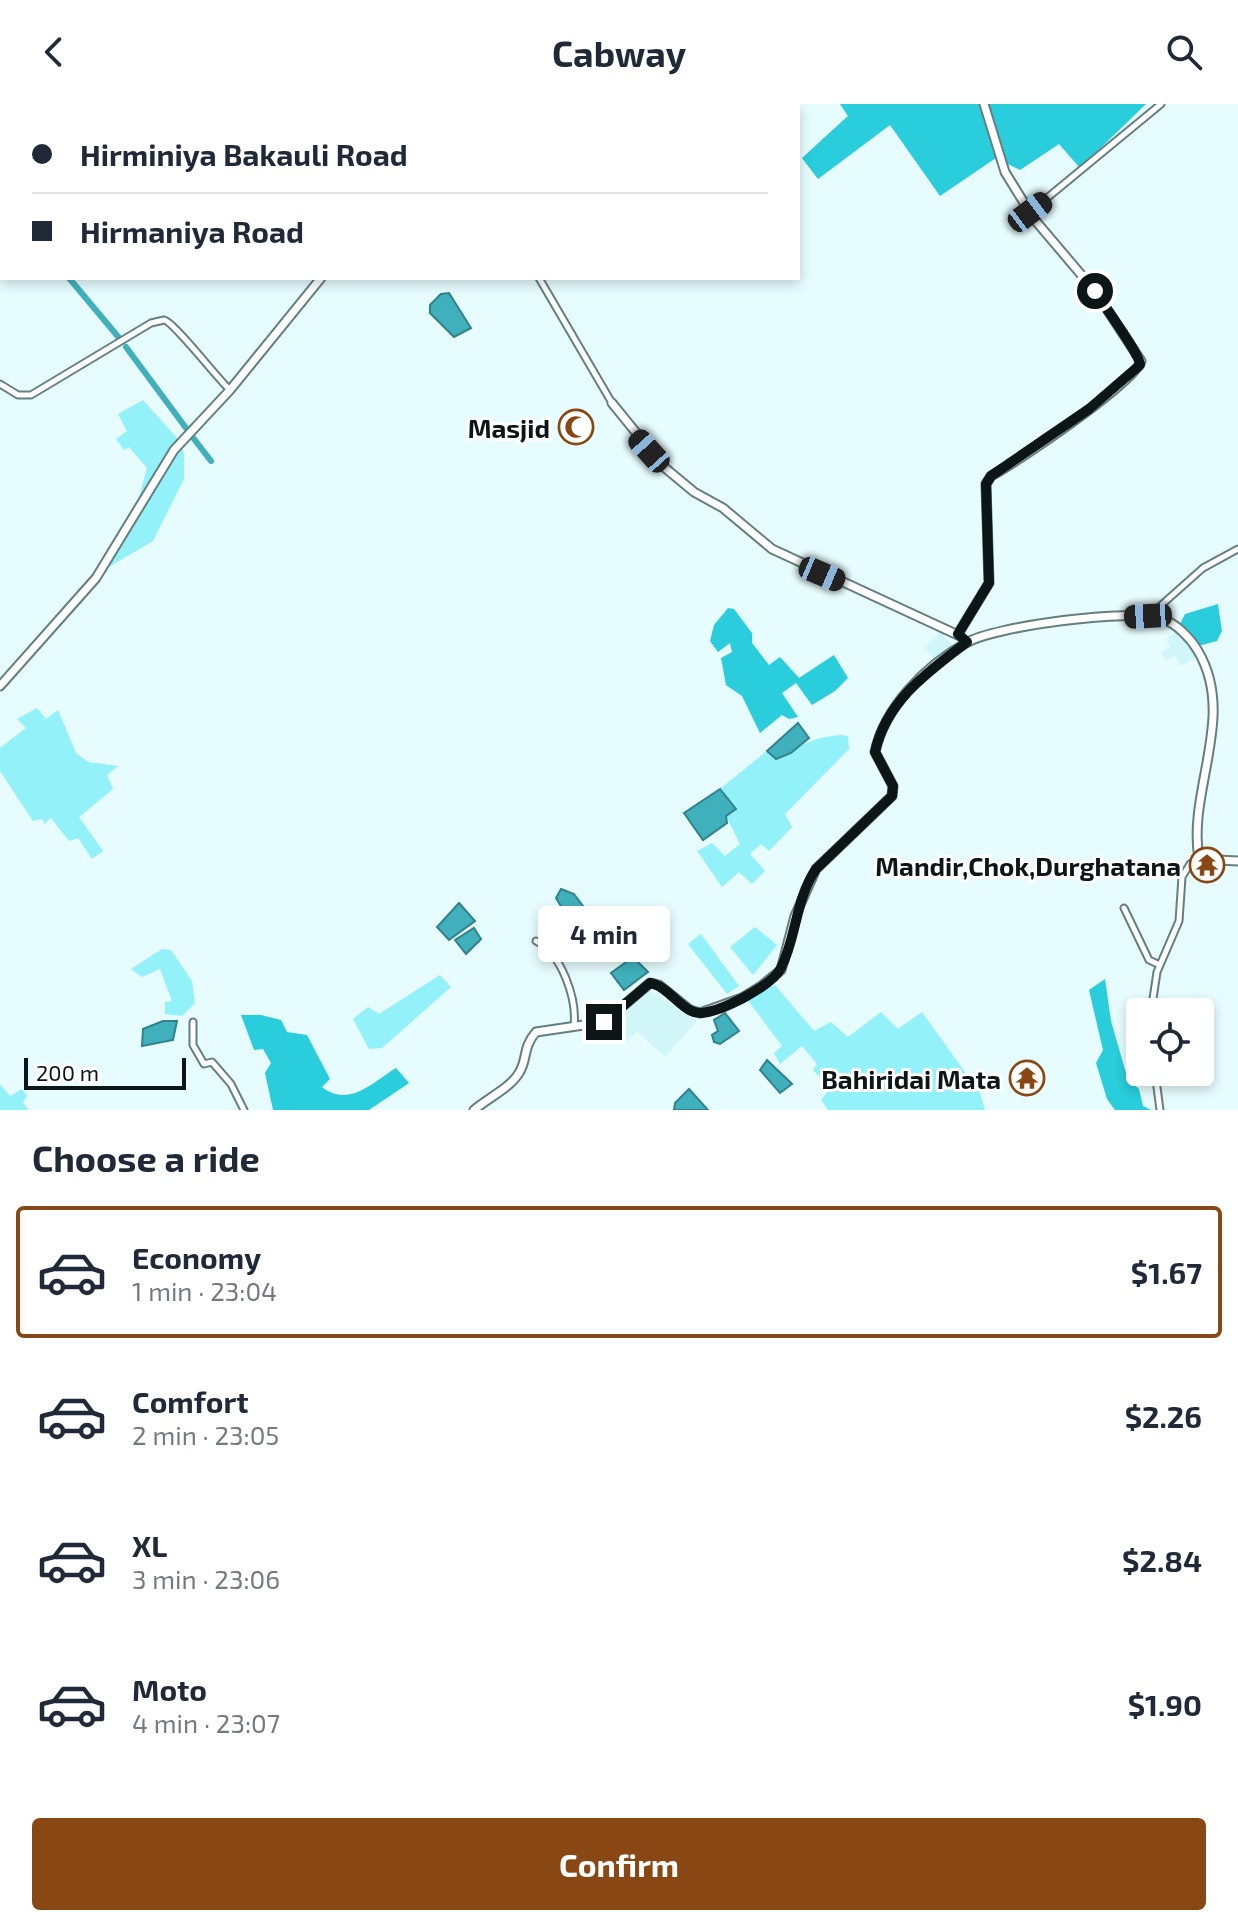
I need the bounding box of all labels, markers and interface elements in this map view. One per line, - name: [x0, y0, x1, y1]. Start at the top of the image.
- icon: back: [32, 30, 76, 74]
- icon: search: [1162, 30, 1206, 74]
- text: Cabway: [552, 31, 686, 74]
- text: Hirminiya Bakauli Road: [80, 136, 408, 172]
- car: [1004, 188, 1056, 236]
- text: Hirmaniya Road: [80, 213, 304, 249]
- route start: [1077, 273, 1113, 309]
- mosque icon: Masjid: [557, 408, 595, 446]
- place label: Masjid: [468, 412, 550, 443]
- car: [624, 425, 674, 477]
- car: [795, 554, 849, 594]
- car: [1123, 603, 1173, 629]
- temple icon: Mandir,Chok,Durghatana: [1188, 846, 1226, 884]
- place label: Mandir,Chok,Durghatana: [875, 850, 1181, 881]
- callout: 4 min: [538, 906, 670, 962]
- text: 4 min: [570, 918, 638, 949]
- map controls: [1126, 998, 1214, 1086]
- button: locate: [1126, 998, 1214, 1086]
- route end: [586, 1004, 622, 1040]
- scale bar: [24, 1054, 186, 1090]
- text: 200 m: [36, 1059, 99, 1085]
- temple icon: Bahiridai Mata: [1008, 1059, 1046, 1097]
- place label: Bahiridai Mata: [821, 1063, 1001, 1094]
- text: Choose a ride: [32, 1136, 260, 1179]
- icon: car: [36, 1236, 108, 1308]
- text: Economy: [132, 1239, 261, 1275]
- text: $1.67: [1131, 1254, 1202, 1290]
- text: 1 min · 23:04: [132, 1275, 277, 1306]
- icon: car: [36, 1380, 108, 1452]
- text: Comfort: [132, 1383, 249, 1419]
- text: $2.26: [1125, 1398, 1202, 1434]
- text: 2 min · 23:05: [132, 1419, 279, 1450]
- icon: car: [36, 1524, 108, 1596]
- text: XL: [132, 1527, 167, 1563]
- text: $2.84: [1122, 1542, 1202, 1578]
- text: 3 min · 23:06: [132, 1563, 280, 1594]
- icon: car: [36, 1668, 108, 1740]
- text: Moto: [132, 1671, 207, 1707]
- text: $1.90: [1128, 1686, 1202, 1722]
- text: 4 min · 23:07: [132, 1707, 280, 1738]
- button: Confirm: [32, 1818, 1206, 1910]

